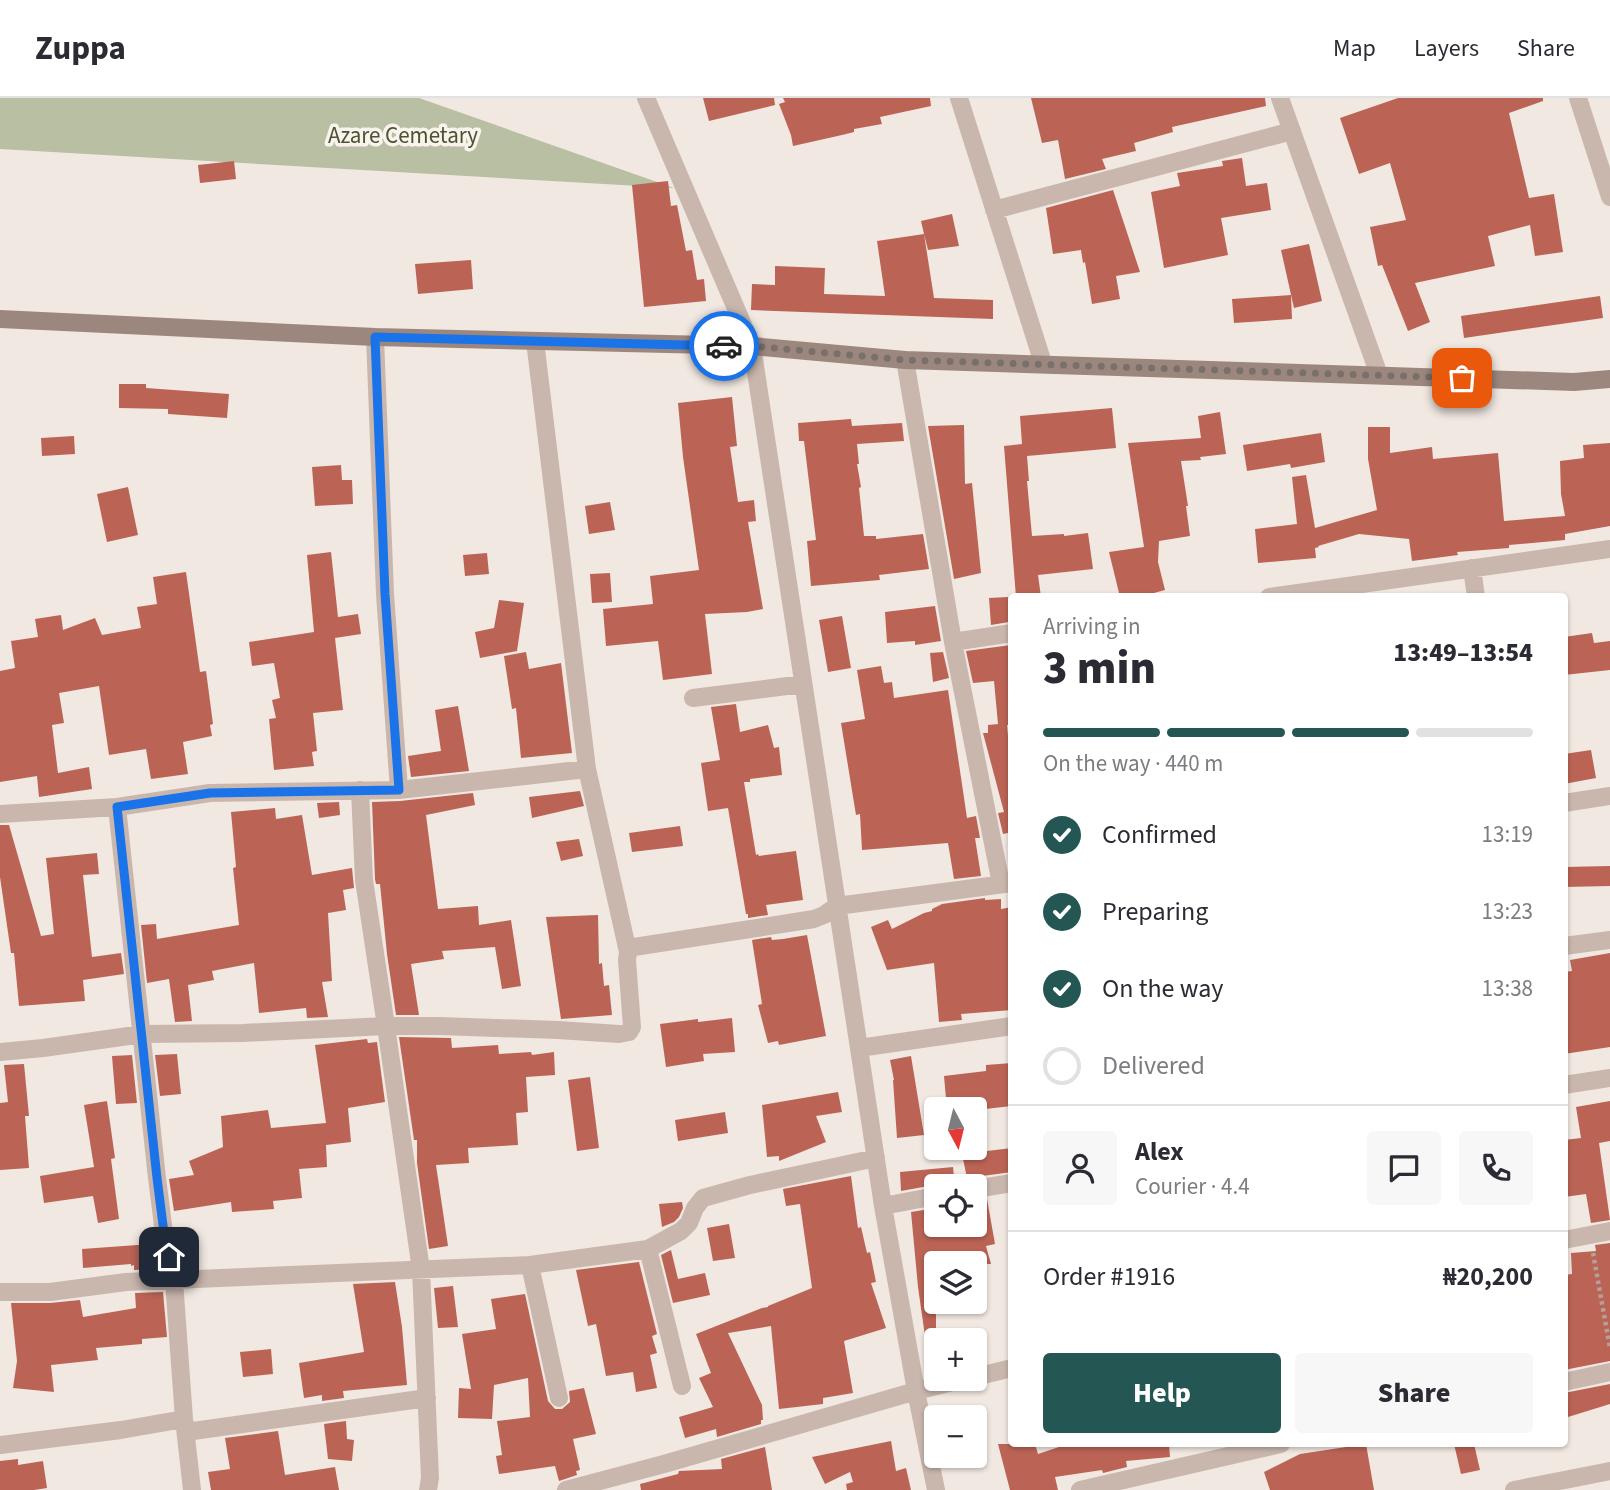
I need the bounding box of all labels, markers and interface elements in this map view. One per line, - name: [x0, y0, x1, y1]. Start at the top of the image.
- text: Zuppa: [35, 25, 126, 72]
- text: Map: [1333, 31, 1376, 66]
- text: Layers: [1414, 31, 1479, 66]
- text: Share: [1517, 31, 1575, 66]
- park label: Azare Cemetary: [328, 119, 478, 152]
- courier: [689, 311, 759, 381]
- icon: car: [705, 327, 743, 365]
- pin: [1432, 348, 1492, 408]
- icon: bag: [1443, 359, 1481, 397]
- text: Arriving in: [1043, 610, 1141, 643]
- text: 13:49–13:54: [1393, 634, 1533, 671]
- text: 3 min: [1043, 636, 1156, 701]
- text: On the way · 440 m: [1043, 747, 1223, 780]
- icon: check: [1043, 816, 1081, 854]
- text: Confirmed: [1102, 816, 1217, 853]
- text: 13:19: [1482, 818, 1533, 851]
- icon: check: [1043, 893, 1081, 931]
- text: Preparing: [1102, 893, 1208, 930]
- text: 13:23: [1482, 895, 1533, 928]
- icon: check: [1043, 970, 1081, 1008]
- text: On the way: [1102, 970, 1223, 1007]
- text: 13:38: [1482, 972, 1533, 1005]
- text: Delivered: [1102, 1047, 1205, 1084]
- north arrow: [924, 1097, 987, 1160]
- map controls: [924, 1097, 987, 1468]
- button: person: [1043, 1131, 1117, 1205]
- button: chat: [1367, 1131, 1441, 1205]
- button: phone: [1459, 1131, 1533, 1205]
- text: Alex: [1135, 1133, 1184, 1170]
- text: Courier · 4.4: [1135, 1170, 1250, 1203]
- button: locate: [924, 1174, 987, 1237]
- pin: [139, 1227, 199, 1287]
- icon: home: [150, 1238, 188, 1276]
- button: layers: [924, 1251, 987, 1314]
- text: Order #1916: [1043, 1258, 1175, 1295]
- text: ₦20,200: [1443, 1258, 1533, 1295]
- button: +: [924, 1328, 987, 1391]
- button: Help: [1043, 1353, 1281, 1433]
- button: Share: [1295, 1353, 1533, 1433]
- button: −: [924, 1405, 987, 1468]

